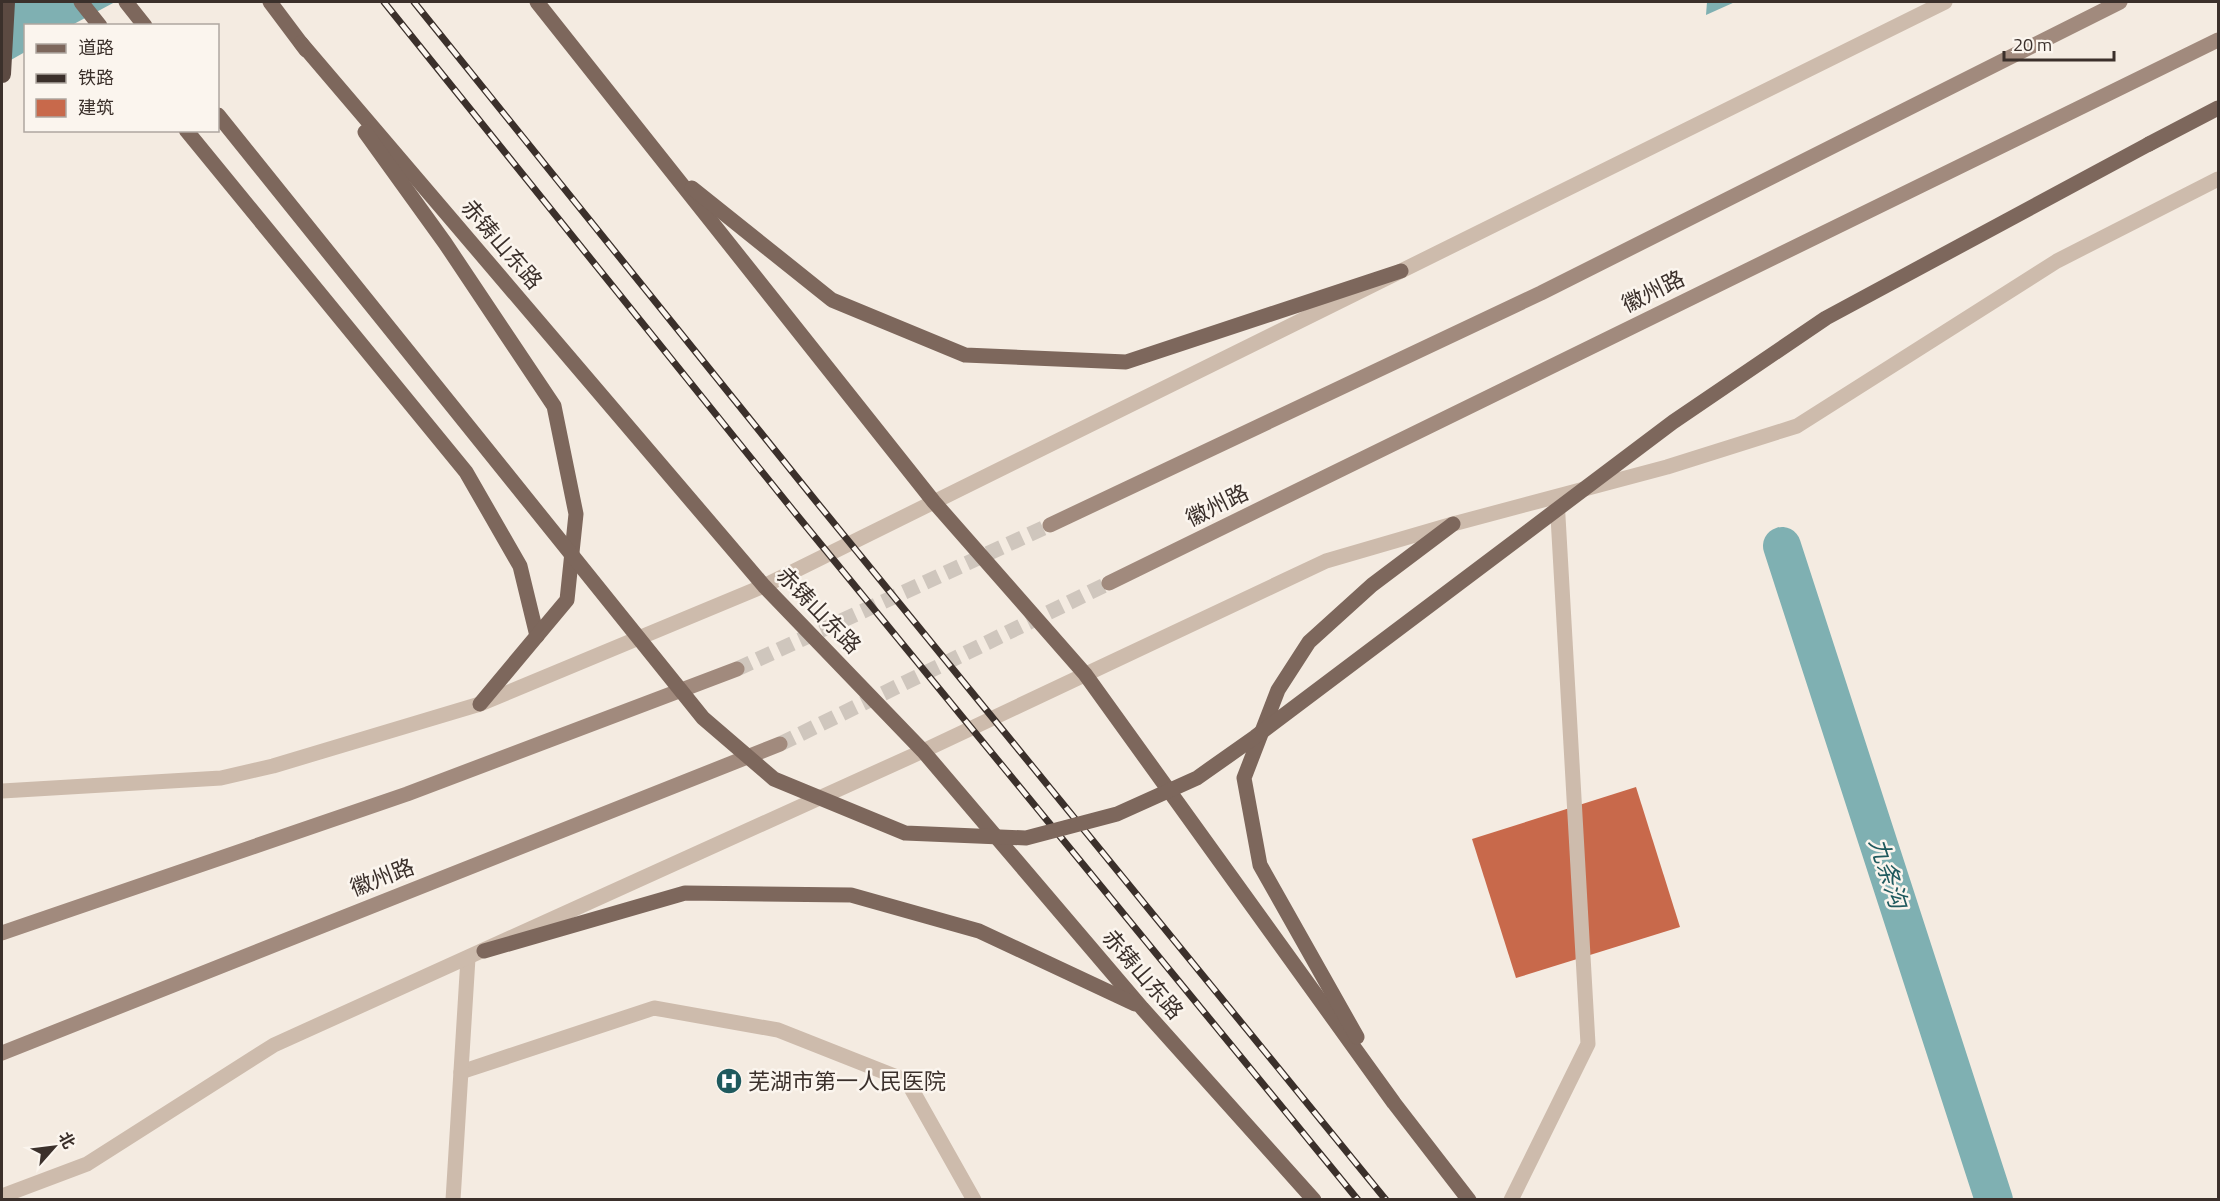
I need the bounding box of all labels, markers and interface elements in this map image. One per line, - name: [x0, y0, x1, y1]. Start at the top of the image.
- legend: [24, 24, 219, 132]
- scale bar: [2004, 24, 2114, 62]
- text: 20 m: [2013, 31, 2052, 58]
- text: 道路: [78, 34, 114, 61]
- text: 铁路: [78, 64, 114, 91]
- text: 建筑: [78, 94, 114, 121]
- street label: 赤铸山东路: [453, 191, 551, 297]
- street label: 徽州路: [1616, 261, 1690, 321]
- street label: 徽州路: [1180, 475, 1254, 535]
- street label: 赤铸山东路: [769, 559, 869, 661]
- water label: 九条沟: [1861, 833, 1918, 915]
- street label: 徽州路: [345, 849, 419, 905]
- street label: 赤铸山东路: [1094, 921, 1192, 1027]
- place label: 芜湖市第一人民医院: [748, 1064, 946, 1098]
- hospital icon: 芜湖市第一人民医院: [714, 1066, 744, 1096]
- north arrow: [24, 1117, 84, 1177]
- text: 北: [53, 1127, 82, 1153]

